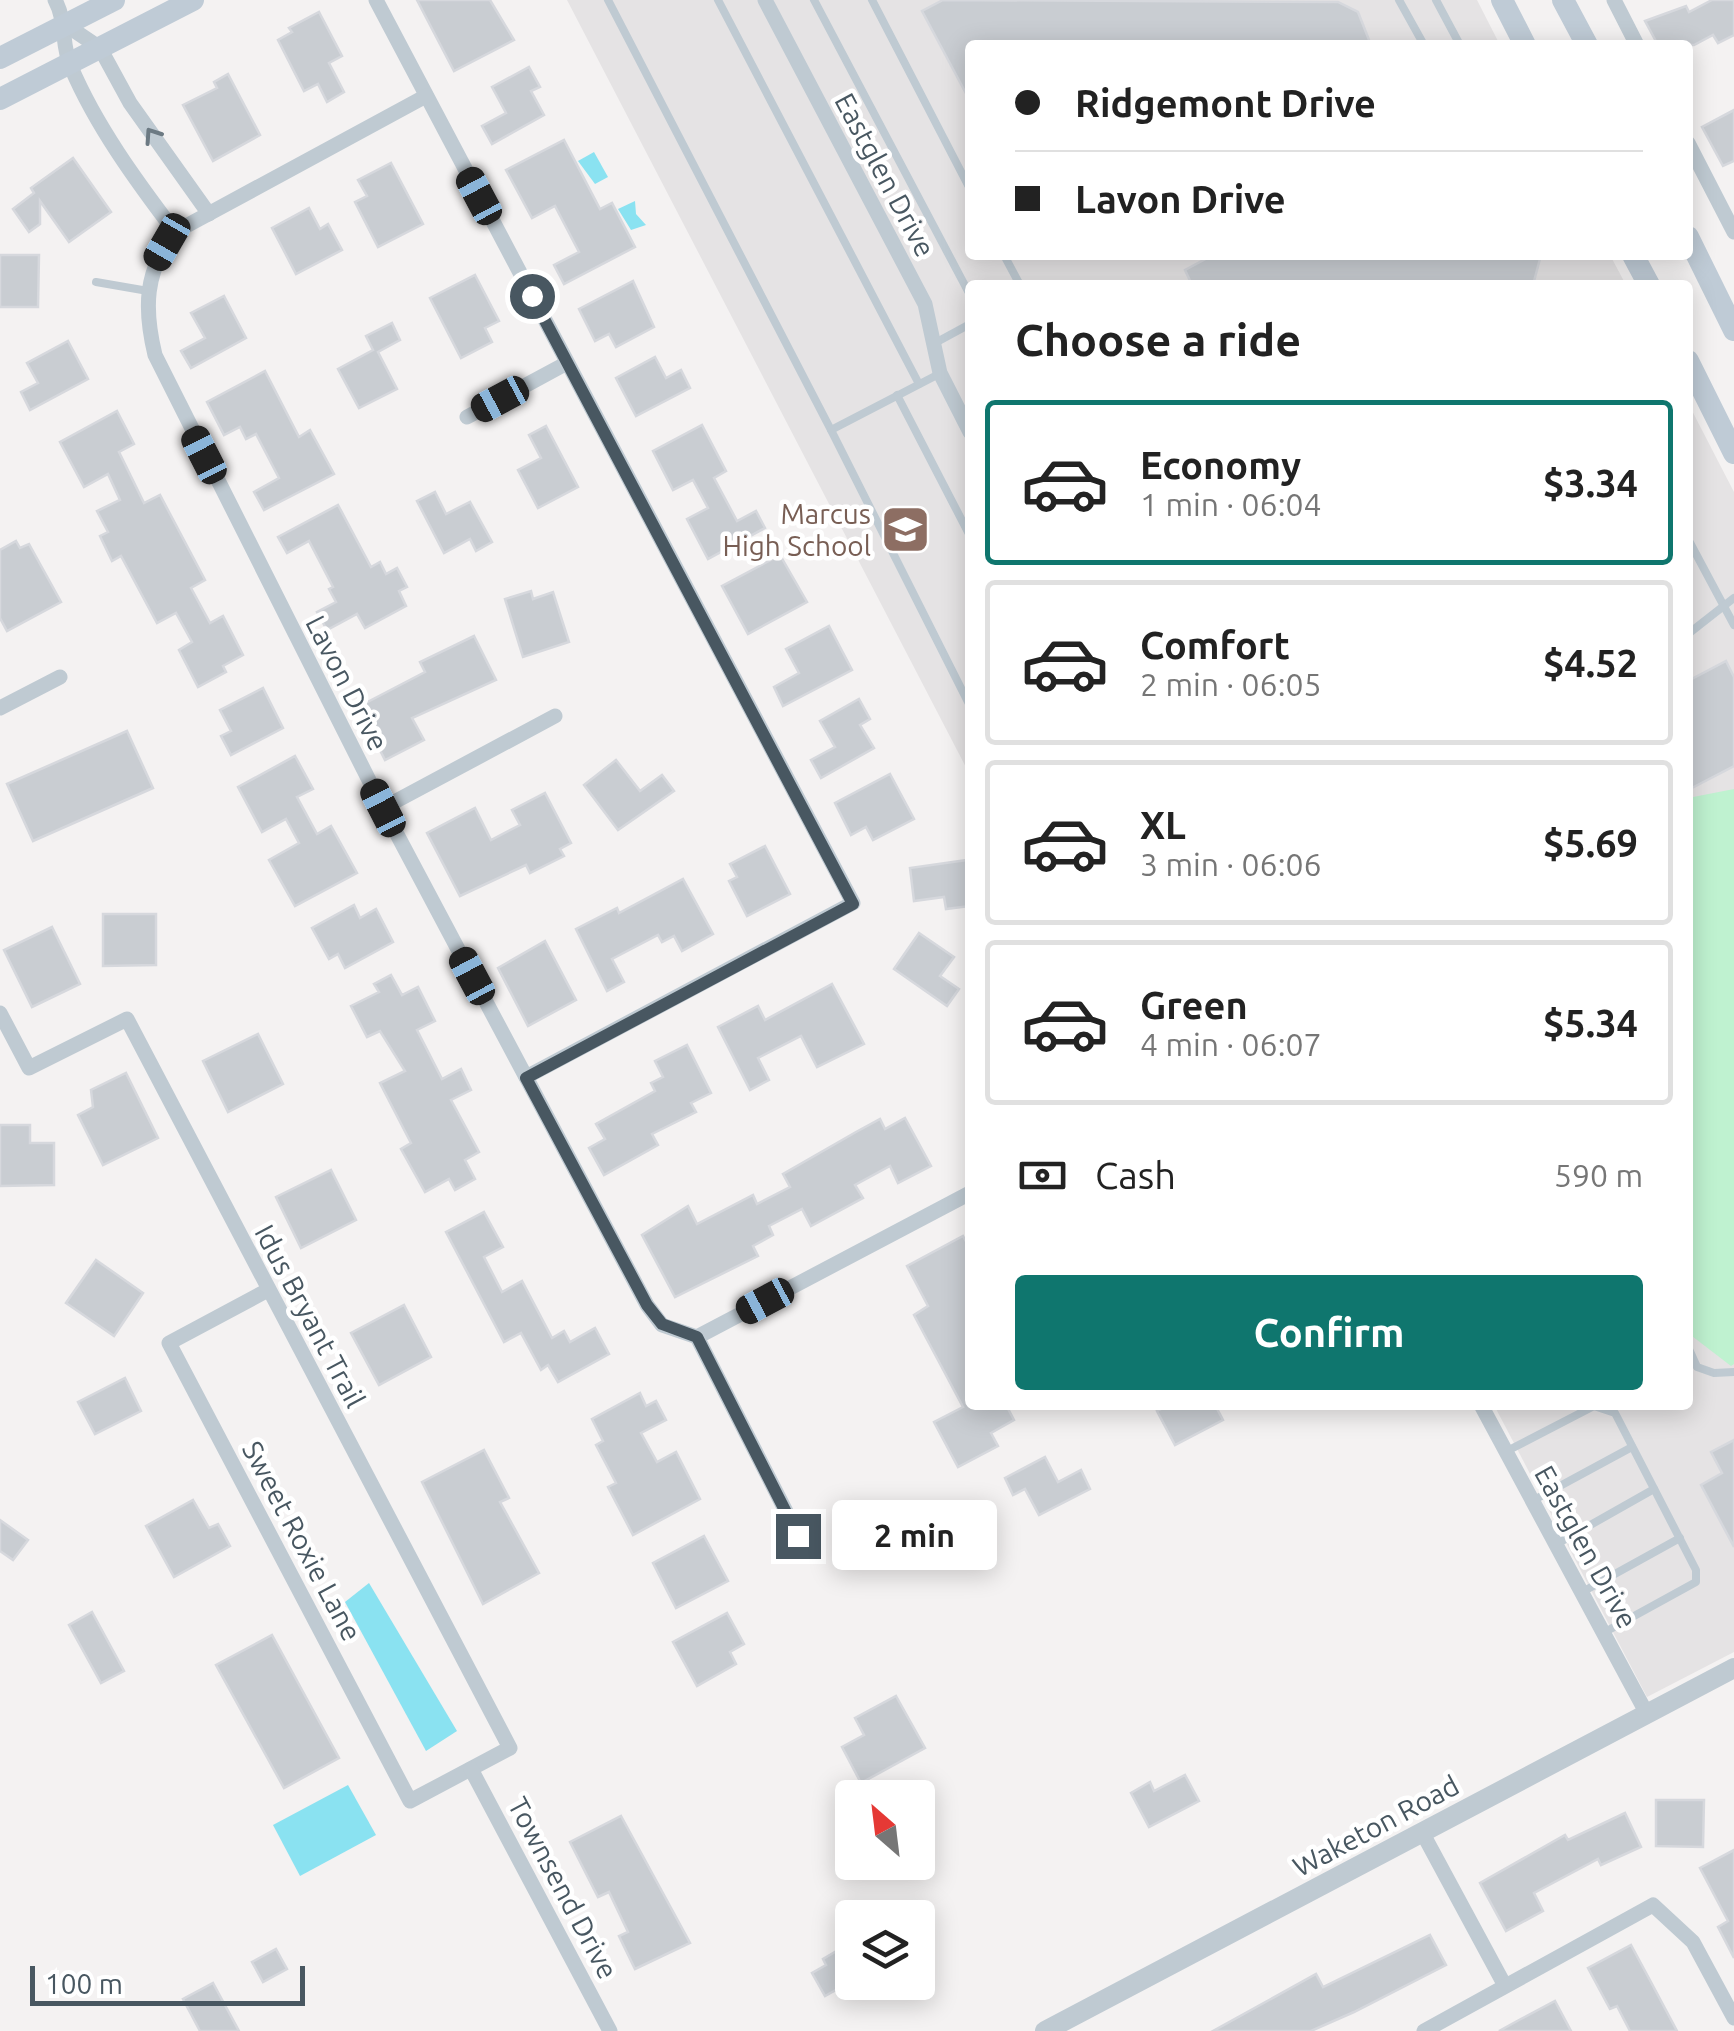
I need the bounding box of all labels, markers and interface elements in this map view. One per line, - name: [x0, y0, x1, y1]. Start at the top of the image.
- text: Ridgemont Drive: [1075, 82, 1376, 124]
- street label: Eastglen Drive: [829, 88, 942, 262]
- one-way arrow: [146, 127, 164, 146]
- car: [452, 162, 506, 230]
- text: Lavon Drive: [1075, 178, 1286, 220]
- car: [139, 209, 195, 275]
- route start: [510, 274, 555, 319]
- text: Choose a ride: [1015, 314, 1301, 365]
- car: [466, 372, 534, 426]
- car: [177, 421, 231, 489]
- icon: car: [1020, 438, 1110, 528]
- text: Economy: [1140, 444, 1301, 486]
- text: $3.34: [1543, 462, 1638, 504]
- text: 1 min · 06:04: [1140, 486, 1322, 522]
- place label: Marcus High School: [722, 498, 871, 561]
- school or university icon: Marcus High School: [880, 504, 932, 556]
- street label: Lavon Drive: [300, 610, 395, 755]
- icon: car: [1020, 618, 1110, 708]
- text: Comfort: [1140, 624, 1290, 666]
- text: $4.52: [1543, 642, 1638, 684]
- text: 2 min · 06:05: [1140, 666, 1322, 702]
- car: [356, 774, 410, 842]
- icon: car: [1020, 798, 1110, 888]
- text: XL: [1140, 804, 1186, 846]
- text: $5.69: [1543, 822, 1638, 864]
- text: 3 min · 06:06: [1140, 846, 1322, 882]
- car: [445, 942, 499, 1010]
- icon: car: [1020, 978, 1110, 1068]
- text: Green: [1140, 984, 1248, 1026]
- text: $5.34: [1543, 1002, 1638, 1044]
- text: 4 min · 06:07: [1140, 1026, 1322, 1062]
- icon: cash: [1015, 1148, 1070, 1203]
- text: Cash: [1095, 1154, 1176, 1196]
- text: 590 m: [1554, 1157, 1643, 1193]
- street label: Idus Bryant Trail: [249, 1219, 372, 1412]
- car: [731, 1274, 799, 1328]
- button: Confirm: [1015, 1275, 1643, 1390]
- street label: Sweet Roxie Lane: [237, 1436, 368, 1646]
- street label: Eastglen Drive: [1529, 1460, 1644, 1633]
- callout: 2 min: [833, 1501, 998, 1571]
- route end: [776, 1514, 821, 1559]
- text: 2 min: [874, 1517, 955, 1553]
- street label: Waketon Road: [1288, 1769, 1464, 1882]
- north arrow: [835, 1780, 935, 1880]
- map controls: [835, 1780, 935, 2000]
- street label: Townsend Drive: [503, 1792, 624, 1984]
- button: layers: [835, 1900, 935, 2000]
- scale bar: [30, 1961, 305, 2006]
- text: 100 m: [45, 1968, 123, 1999]

